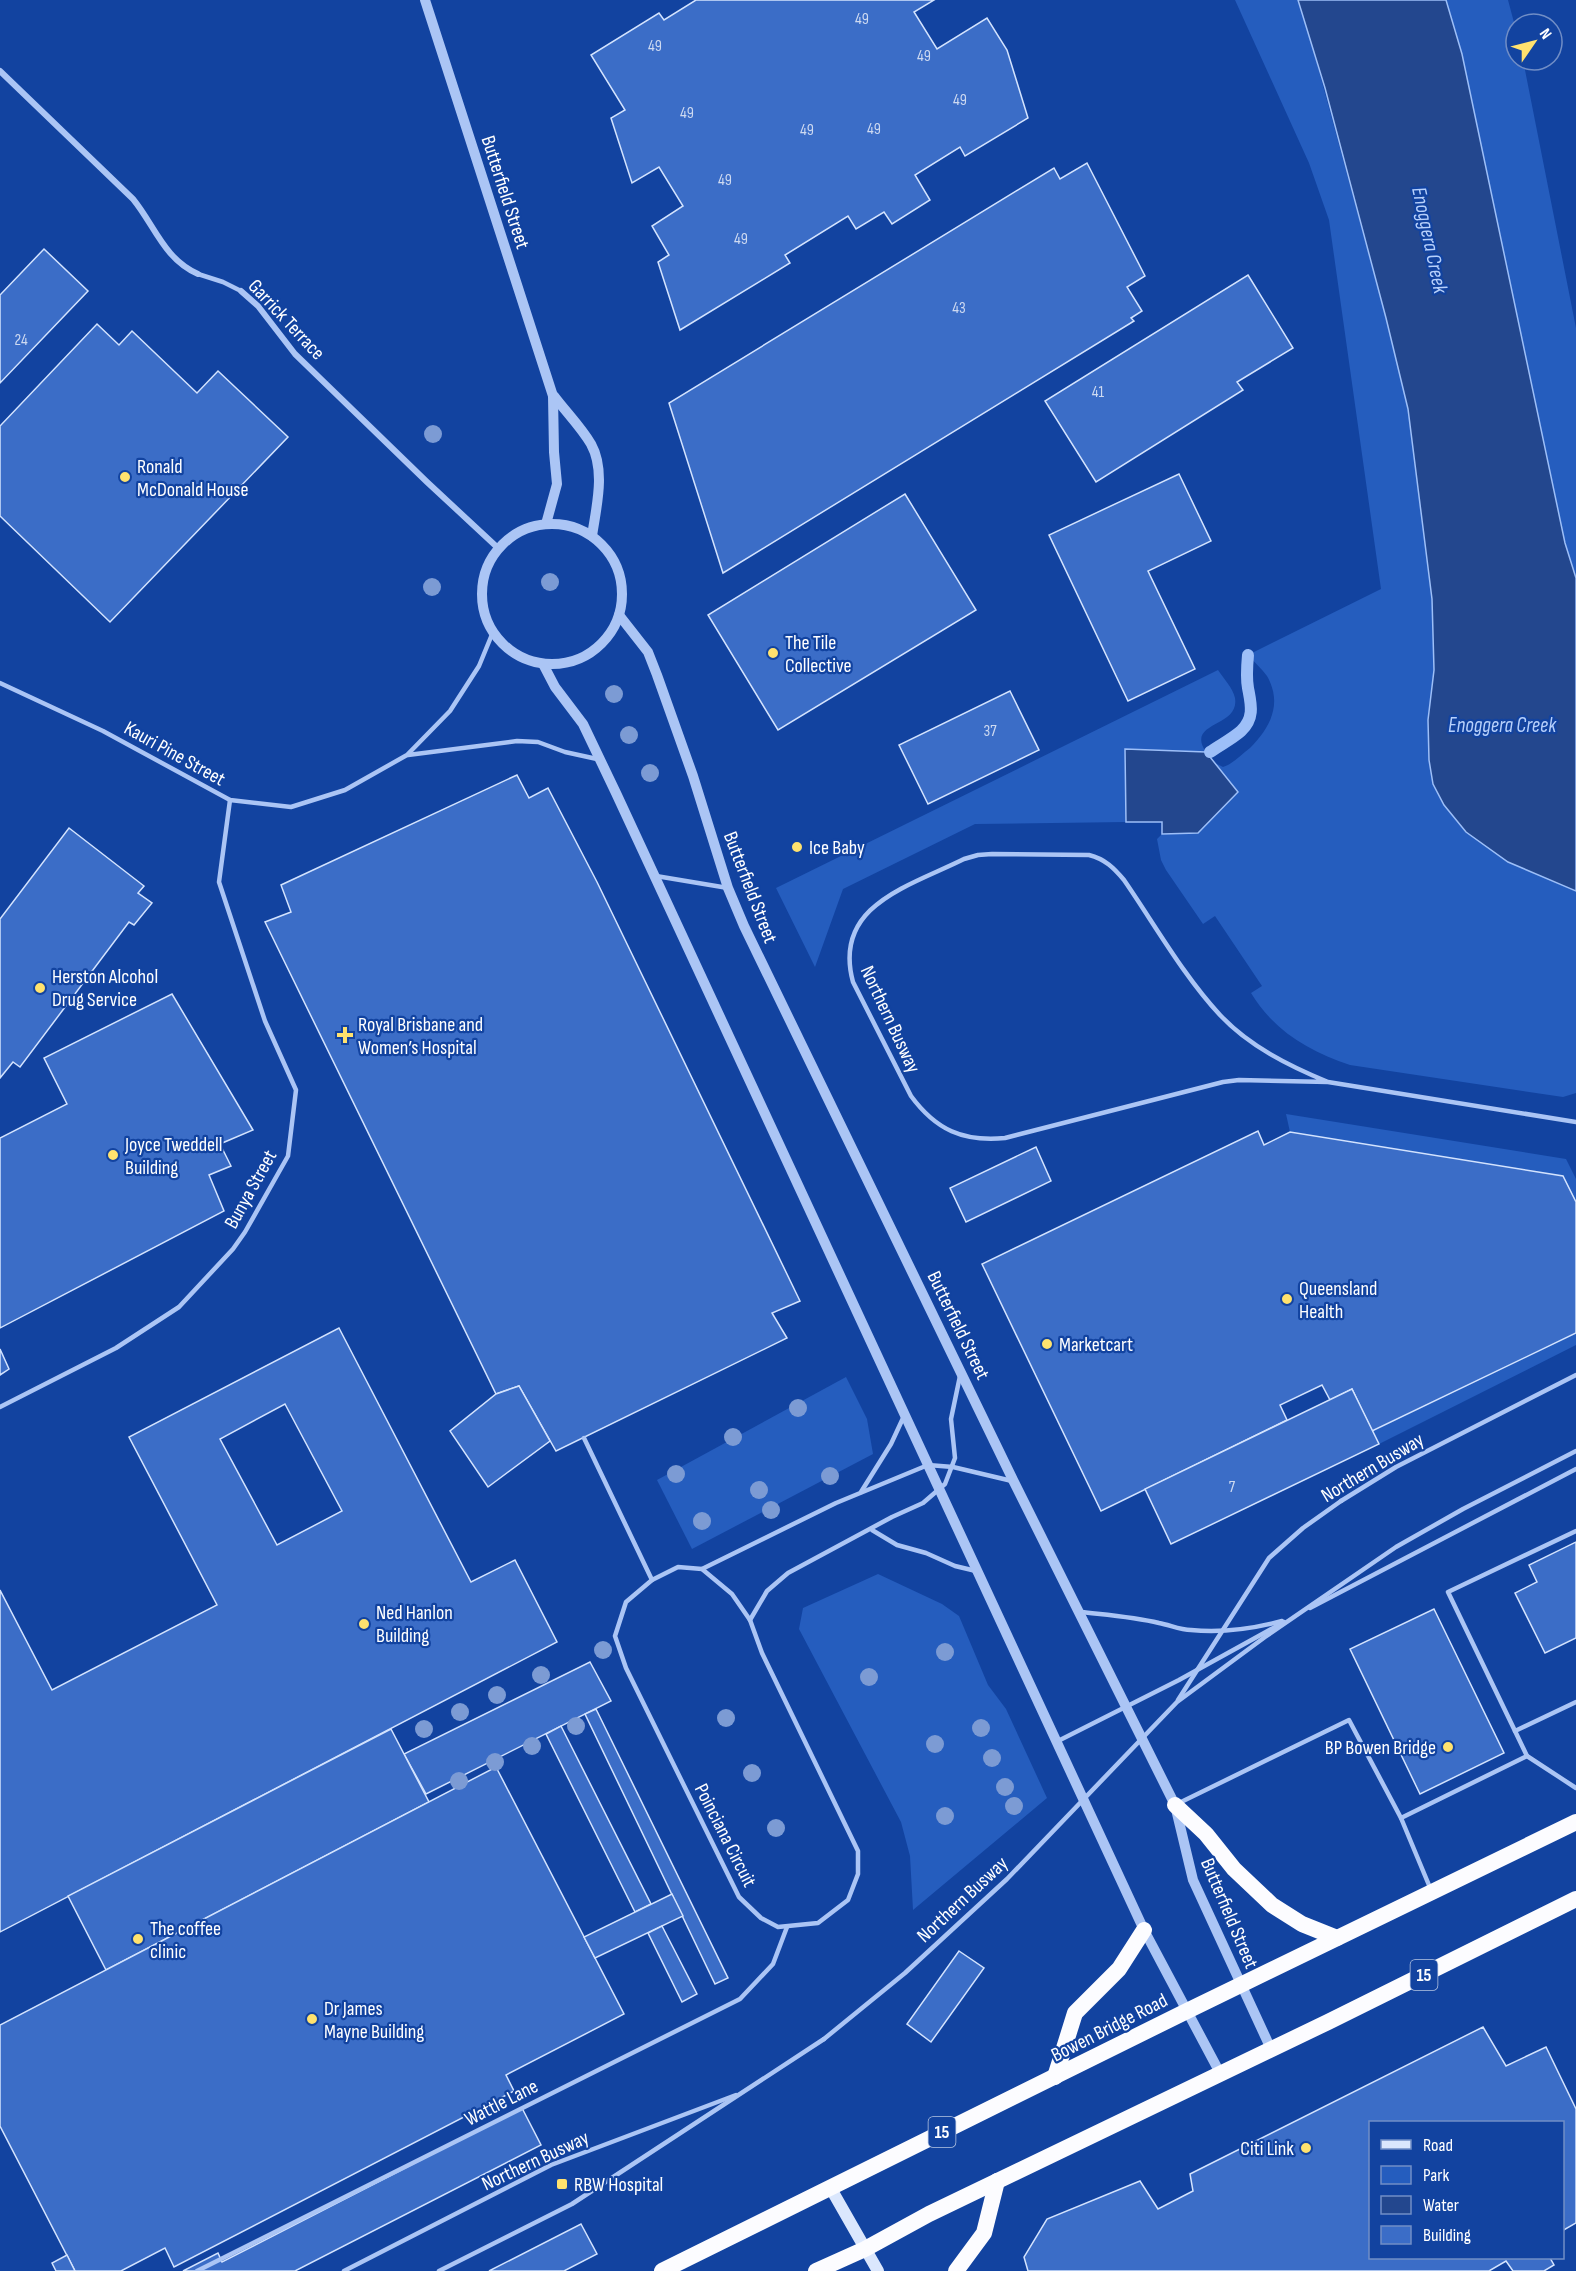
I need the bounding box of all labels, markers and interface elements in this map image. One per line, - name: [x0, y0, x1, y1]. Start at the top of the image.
- house number: 49: [855, 10, 869, 29]
- north arrow: [1504, 12, 1564, 72]
- text: N: [1535, 25, 1555, 43]
- house number: 49: [648, 37, 662, 56]
- house number: 49: [917, 47, 931, 66]
- house number: 49: [953, 91, 967, 110]
- house number: 49: [680, 104, 694, 123]
- house number: 49: [867, 120, 881, 139]
- house number: 49: [800, 121, 814, 140]
- street label: Butterfield Street: [475, 133, 535, 252]
- house number: 49: [718, 171, 732, 190]
- water label: Enoggera Creek: [1406, 185, 1453, 297]
- house number: 49: [734, 230, 748, 249]
- street label: Garrick Terrace: [243, 274, 330, 365]
- house number: 43: [952, 299, 966, 318]
- house number: 24: [14, 331, 28, 350]
- house number: 41: [1092, 383, 1105, 402]
- place label: Ronald McDonald House: [137, 455, 249, 502]
- marker: Ronald McDonald House: [118, 470, 132, 484]
- place label: The Tile Collective: [785, 631, 852, 678]
- marker: The Tile Collective: [766, 646, 780, 660]
- water label: Enoggera Creek: [1448, 713, 1557, 738]
- street label: Kauri Pine Street: [120, 716, 229, 791]
- house number: 37: [983, 722, 997, 741]
- street label: Butterfield Street: [718, 828, 782, 947]
- place label: Ice Baby: [809, 836, 865, 860]
- marker: Ice Baby: [790, 840, 804, 854]
- street label: Northern Busway: [855, 962, 925, 1077]
- place label: Herston Alcohol Drug Service: [52, 965, 158, 1012]
- marker: Herston Alcohol Drug Service: [33, 981, 47, 995]
- place label: Royal Brisbane and Women’s Hospital: [358, 1013, 483, 1060]
- marker: Royal Brisbane and Women’s Hospital: [336, 1026, 354, 1044]
- place label: Joyce Tweddell Building: [124, 1133, 223, 1180]
- street label: Bunya Street: [219, 1146, 282, 1233]
- marker: Joyce Tweddell Building: [106, 1148, 120, 1162]
- street label: Butterfield Street: [922, 1267, 995, 1384]
- place label: Queensland Health: [1299, 1277, 1377, 1324]
- marker: Queensland Health: [1280, 1292, 1294, 1306]
- place label: Marketcart: [1059, 1333, 1133, 1357]
- marker: Marketcart: [1040, 1337, 1054, 1351]
- street label: Northern Busway: [1317, 1428, 1428, 1508]
- house number: 7: [1229, 1478, 1236, 1497]
- place label: Ned Hanlon Building: [376, 1601, 453, 1648]
- marker: Ned Hanlon Building: [357, 1617, 371, 1631]
- place label: BP Bowen Bridge: [1325, 1736, 1436, 1760]
- marker: BP Bowen Bridge: [1441, 1740, 1455, 1754]
- street label: Poinciana Circuit: [689, 1780, 761, 1891]
- street label: Northern Busway: [912, 1851, 1013, 1948]
- street label: Butterfield Street: [1195, 1855, 1263, 1972]
- place label: The coffee clinic: [150, 1917, 221, 1964]
- marker: The coffee clinic: [131, 1932, 145, 1946]
- road number: 15: [1410, 1960, 1438, 1990]
- street label: Bowen Bridge Road: [1047, 1988, 1172, 2067]
- place label: Dr James Mayne Building: [324, 1997, 424, 2044]
- marker: Dr James Mayne Building: [305, 2012, 319, 2026]
- street label: Wattle Lane: [461, 2074, 542, 2132]
- road number: 15: [928, 2117, 956, 2147]
- legend: [1369, 2121, 1564, 2259]
- street label: Northern Busway: [478, 2126, 593, 2196]
- text: Road: [1423, 2135, 1453, 2156]
- place label: Citi Link: [1240, 2137, 1294, 2161]
- marker: Citi Link: [1299, 2141, 1313, 2155]
- text: Park: [1423, 2165, 1449, 2186]
- place label: RBW Hospital: [574, 2173, 663, 2197]
- marker: RBW Hospital: [555, 2177, 569, 2191]
- text: Water: [1423, 2195, 1459, 2216]
- text: Building: [1423, 2225, 1471, 2246]

